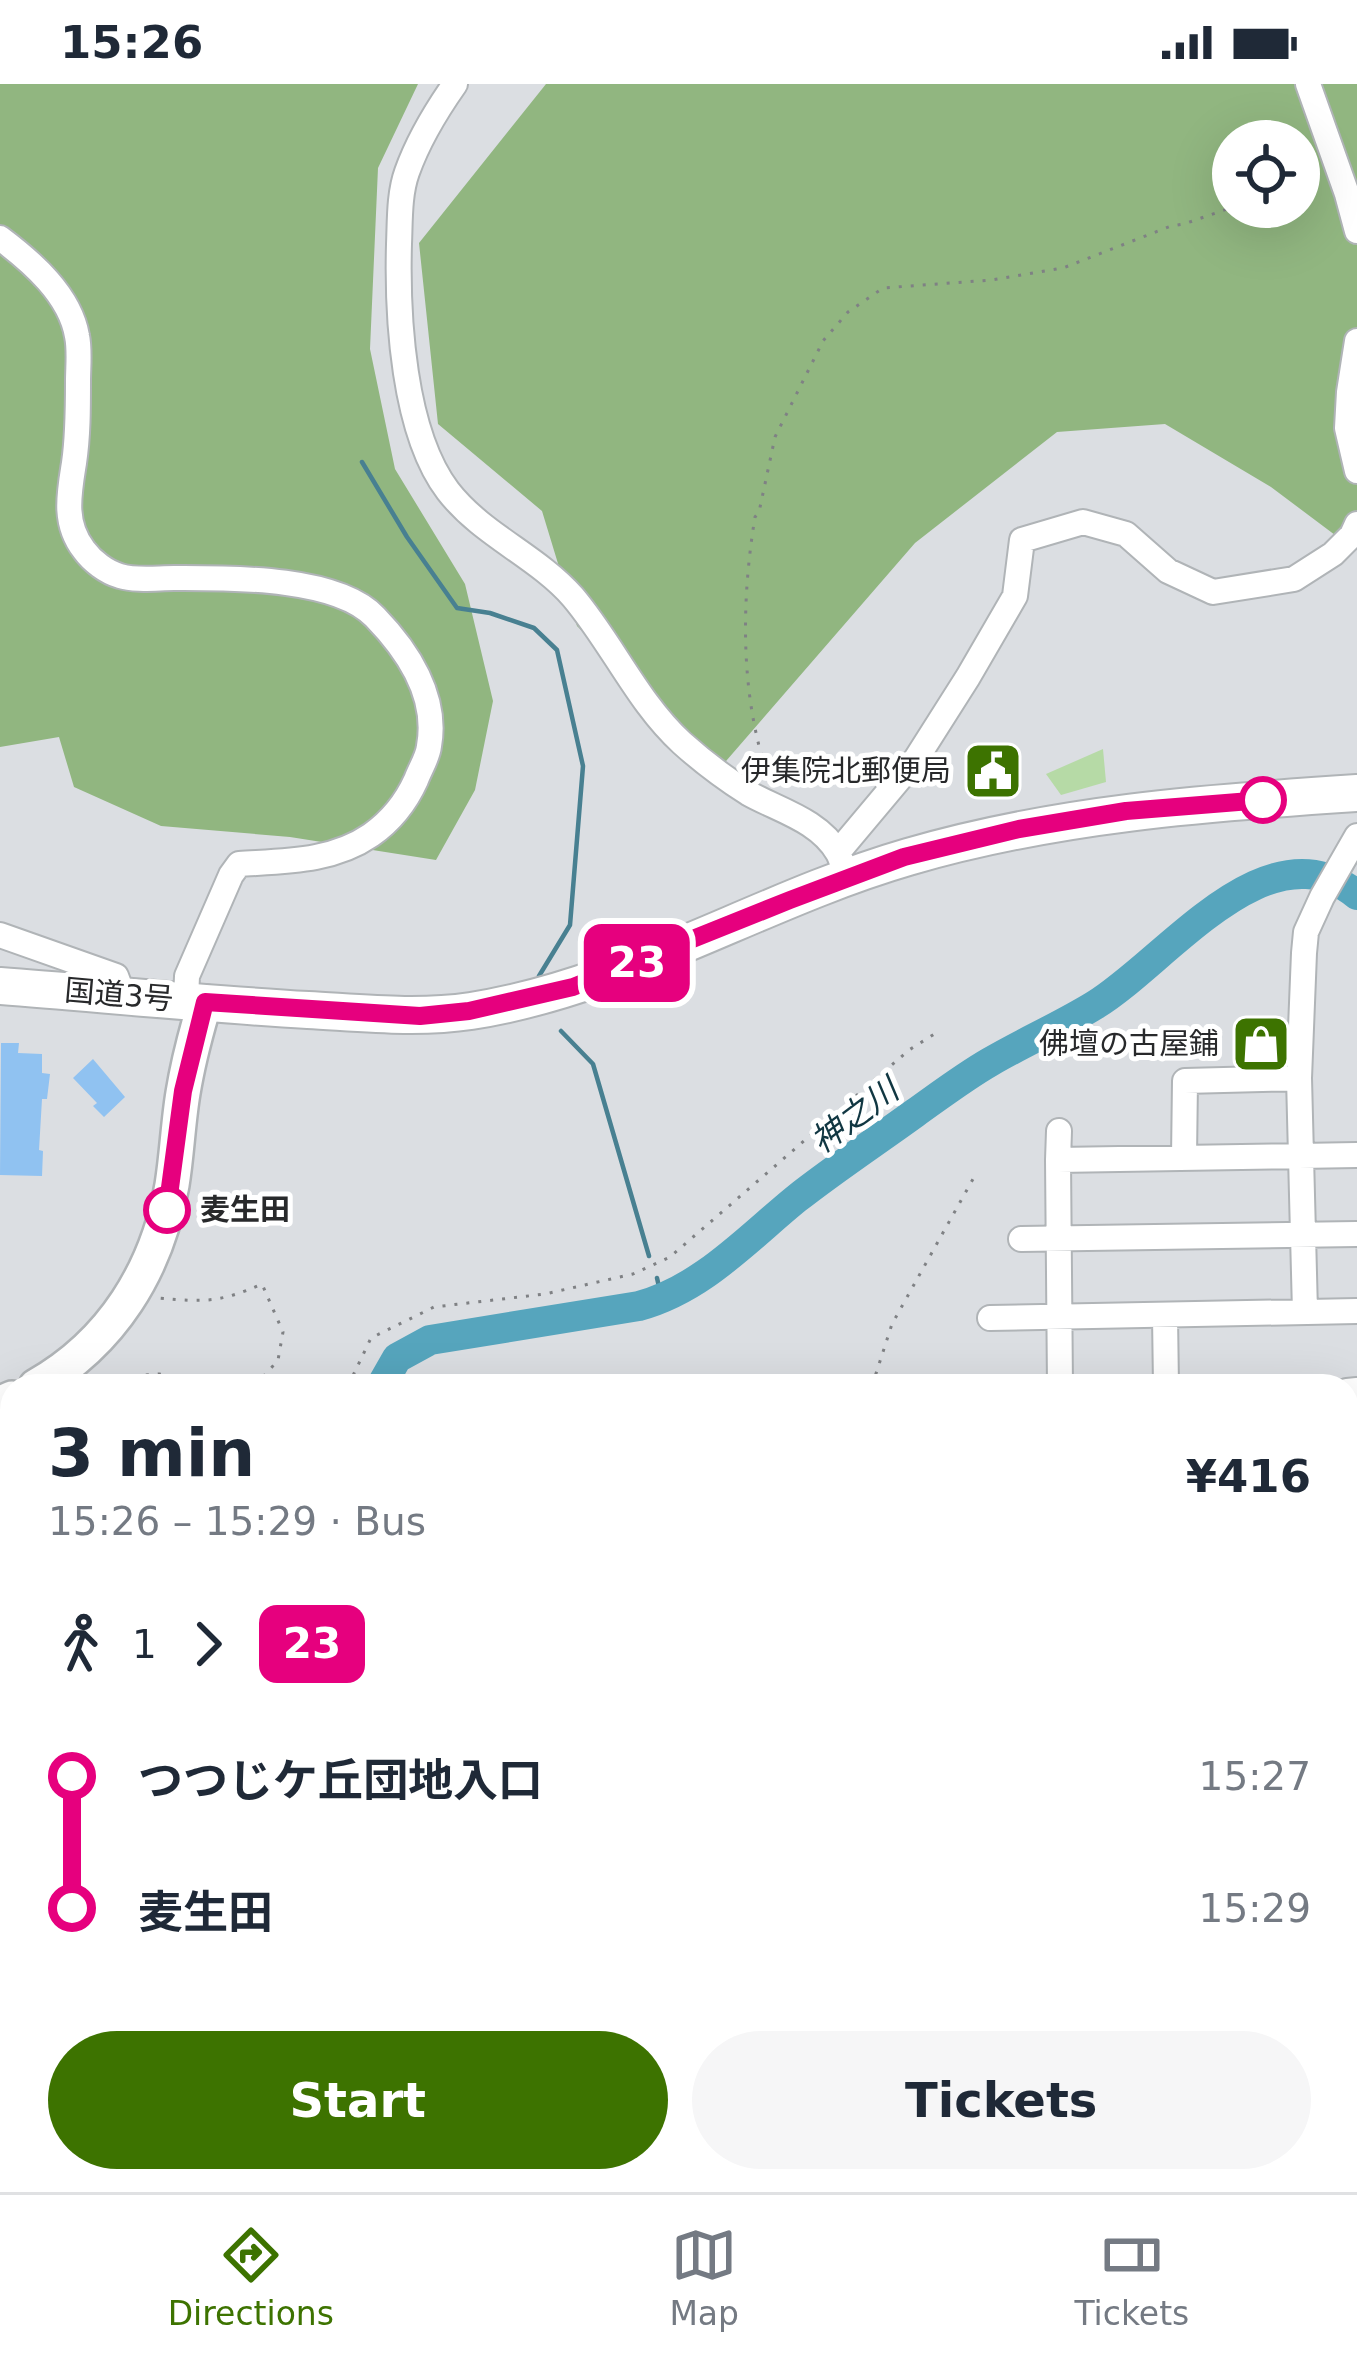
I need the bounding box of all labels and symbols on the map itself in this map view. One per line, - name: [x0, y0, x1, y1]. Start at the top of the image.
- public building icon: 伊集院北郵便局: [962, 740, 1024, 802]
- place label: 伊集院北郵便局: [741, 753, 951, 788]
- unlabelled marker: [1241, 778, 1285, 822]
- line badge: 23: [583, 924, 691, 1002]
- street label: 国道3号: [63, 972, 175, 1017]
- shop icon: 佛壇の古屋鋪: [1230, 1013, 1292, 1075]
- place label: 佛壇の古屋鋪: [1039, 1026, 1219, 1061]
- water label: 神之川: [803, 1068, 908, 1161]
- marker: 麦生田: [145, 1188, 189, 1232]
- place label: 麦生田: [200, 1192, 290, 1227]

